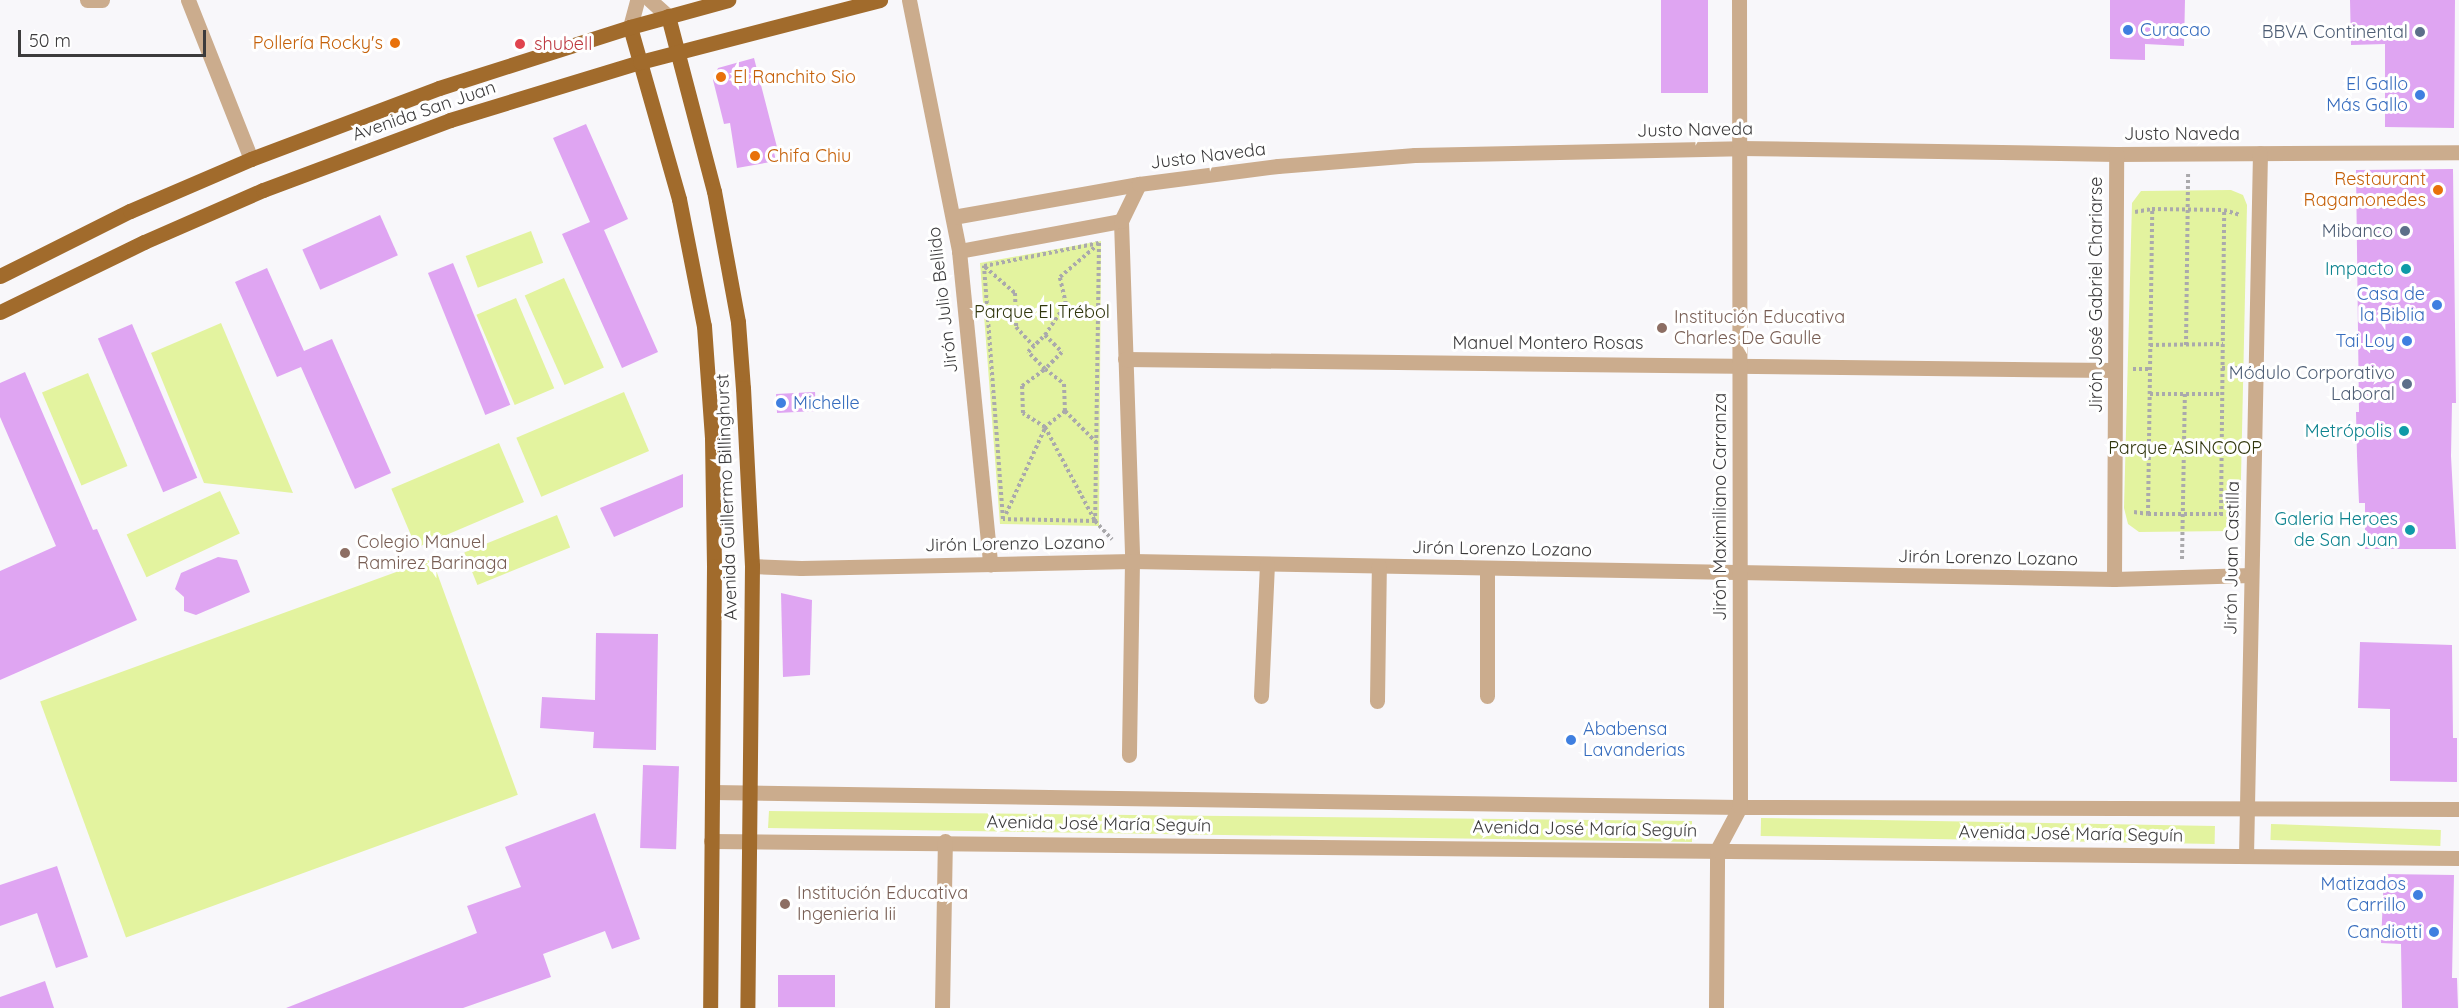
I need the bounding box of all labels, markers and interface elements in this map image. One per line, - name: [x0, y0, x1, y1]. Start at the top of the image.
- scale bar: [21, 18, 208, 56]
- place label: Curacao: [2140, 19, 2211, 41]
- place label: BBVA Continental: [2262, 21, 2408, 43]
- marker: Curacao: [2121, 23, 2135, 37]
- marker: BBVA Continental: [2413, 25, 2427, 39]
- text: 50 m: [29, 29, 71, 52]
- place label: Pollería Rocky's: [253, 32, 383, 54]
- place label: shubell: [534, 33, 592, 55]
- marker: shubell: [511, 35, 529, 53]
- marker: Pollería Rocky's: [388, 36, 402, 50]
- place label: El Ranchito Sio: [733, 66, 856, 88]
- marker: El Ranchito Sio: [714, 70, 728, 84]
- place label: El Gallo Más Gallo: [2326, 74, 2408, 116]
- street label: Avenida San Juan: [350, 76, 498, 146]
- marker: El Gallo Más Gallo: [2413, 88, 2427, 102]
- street label: Justo Naveda: [1637, 118, 1753, 142]
- street label: Justo Naveda: [2124, 123, 2240, 145]
- street label: Justo Naveda: [1149, 138, 1267, 174]
- place label: Chifa Chiu: [767, 145, 851, 167]
- marker: Chifa Chiu: [748, 149, 762, 163]
- place label: Restaurant Ragamonedes: [2304, 169, 2426, 212]
- street label: Jirón José Gabriel Chariarse: [2085, 177, 2107, 413]
- marker: Restaurant Ragamonedes: [2431, 183, 2445, 197]
- place label: Mibanco: [2322, 220, 2393, 242]
- marker: Mibanco: [2398, 224, 2412, 238]
- street label: Jirón Julio Bellido: [923, 226, 963, 374]
- place label: Impacto: [2325, 258, 2394, 280]
- marker: Impacto: [2399, 262, 2413, 276]
- place label: Casa de la Biblia: [2357, 284, 2425, 326]
- marker: Casa de la Biblia: [2430, 298, 2444, 312]
- park label: Parque El Trébol: [974, 301, 1110, 323]
- place label: Institución Educativa Charles De Gaulle: [1674, 307, 1845, 350]
- marker: Institución Educativa Charles De Gaulle: [1655, 321, 1669, 335]
- place label: Tai Loy: [2336, 330, 2395, 352]
- street label: Manuel Montero Rosas: [1452, 332, 1644, 354]
- marker: Tai Loy: [2400, 334, 2414, 348]
- place label: Módulo Corporativo Laboral: [2229, 363, 2395, 406]
- street label: Avenida Guillermo Billinghurst: [712, 373, 742, 621]
- marker: Módulo Corporativo Laboral: [2400, 377, 2414, 391]
- place label: Michelle: [793, 392, 860, 414]
- street label: Jirón Maximiliano Carranza: [1709, 393, 1731, 621]
- marker: Michelle: [774, 396, 788, 410]
- place label: Metrópolis: [2305, 420, 2392, 442]
- marker: Metrópolis: [2397, 424, 2411, 438]
- park label: Parque ASINCOOP: [2108, 437, 2262, 459]
- street label: Jirón Juan Castilla: [2220, 481, 2244, 635]
- place label: Galeria Heroes de San Juan: [2274, 509, 2398, 552]
- marker: Galeria Heroes de San Juan: [2403, 523, 2417, 537]
- place label: Colegio Manuel Ramirez Barinaga: [357, 532, 507, 574]
- street label: Jirón Lorenzo Lozano: [925, 532, 1105, 556]
- street label: Jirón Lorenzo Lozano: [1412, 537, 1592, 561]
- marker: Colegio Manuel Ramirez Barinaga: [338, 546, 352, 560]
- street label: Jirón Lorenzo Lozano: [1898, 546, 2078, 570]
- place label: Ababensa Lavanderias: [1583, 719, 1685, 762]
- marker: Ababensa Lavanderias: [1564, 733, 1578, 747]
- street label: Avenida José María Seguín: [987, 811, 1211, 837]
- street label: Avenida José María Seguín: [1473, 816, 1697, 842]
- street label: Avenida José María Seguín: [1959, 821, 2183, 847]
- place label: Matizados Carrillo: [2321, 874, 2406, 916]
- place label: Institución Educativa Ingenieria Iii: [797, 883, 968, 926]
- marker: Matizados Carrillo: [2411, 888, 2425, 902]
- marker: Institución Educativa Ingenieria Iii: [778, 897, 792, 911]
- place label: Candiotti: [2347, 921, 2422, 943]
- marker: Candiotti: [2427, 925, 2441, 939]

